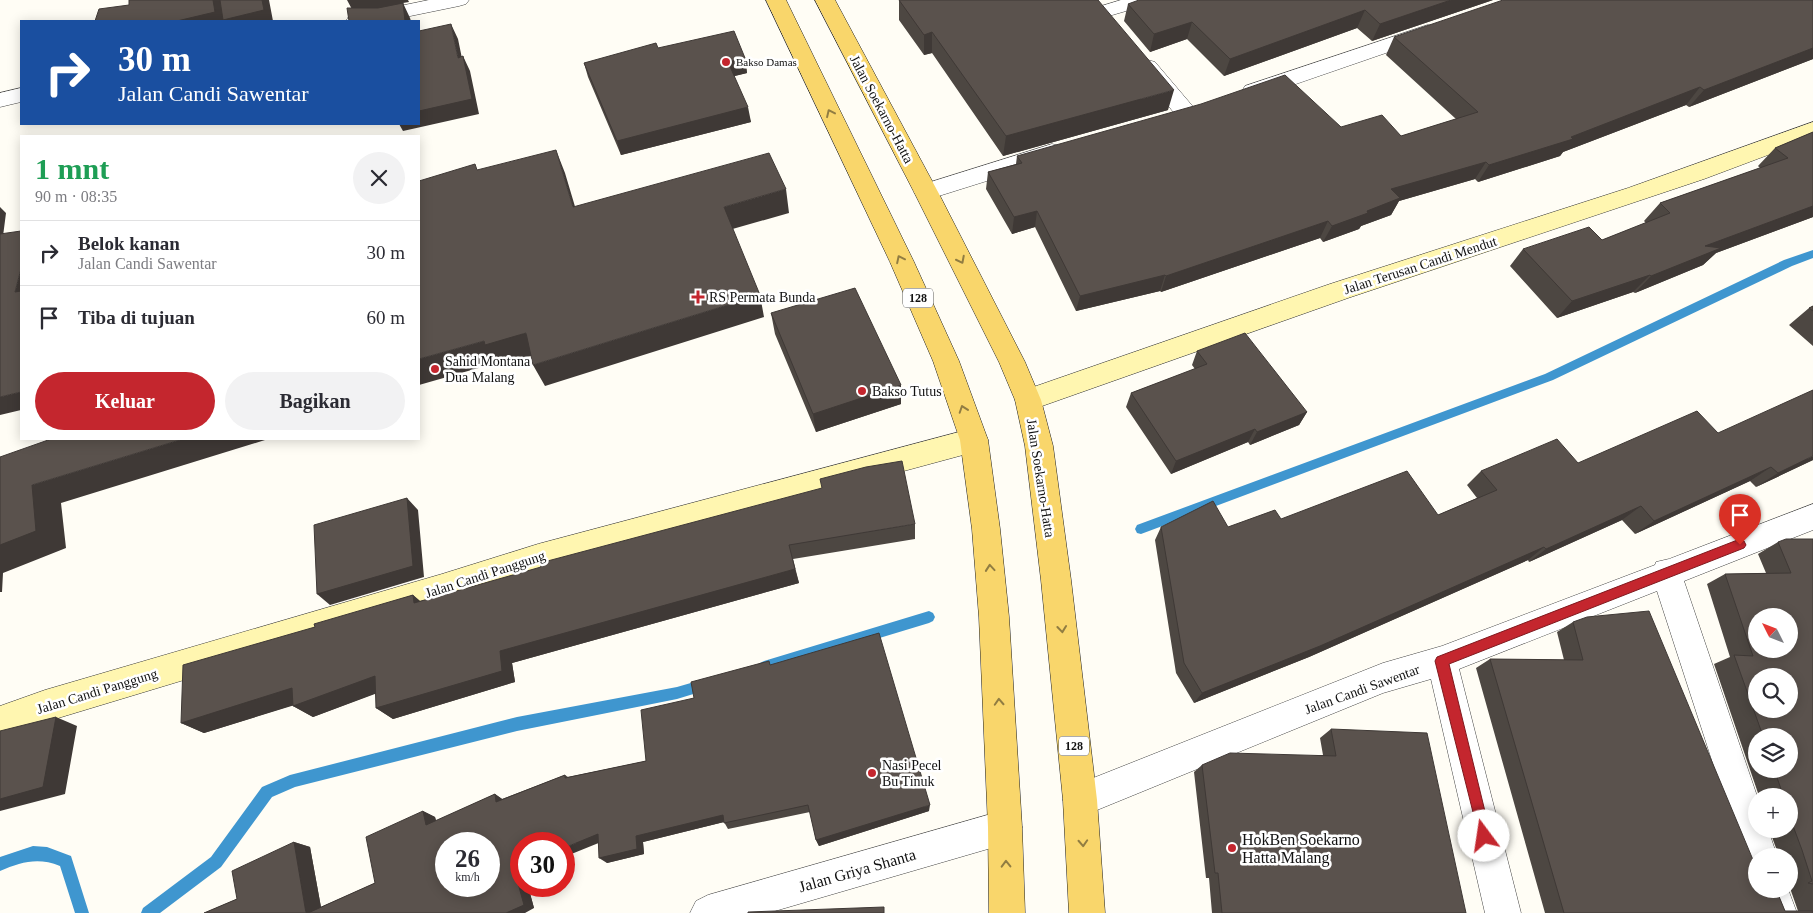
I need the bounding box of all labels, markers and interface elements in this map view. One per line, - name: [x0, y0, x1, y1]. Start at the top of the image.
- icon: right: [35, 40, 100, 105]
- text: 30 m: [118, 40, 191, 79]
- street label: Jalan Soekarno-Hatta: [847, 53, 917, 166]
- marker: Bakso Damas: [720, 56, 732, 68]
- place label: Bakso Damas: [736, 56, 797, 68]
- text: Jalan Candi Sawentar: [118, 81, 309, 106]
- one-way arrow: [825, 109, 836, 118]
- text: 1 mnt: [35, 152, 109, 185]
- button: close: [353, 152, 405, 204]
- text: 90 m · 08:35: [35, 188, 117, 205]
- text: Belok kanan: [78, 233, 180, 254]
- street label: Jalan Terusan Candi Mendut: [1342, 234, 1499, 297]
- icon: right: [35, 239, 63, 267]
- text: 30 m: [366, 242, 405, 263]
- text: Jalan Candi Sawentar: [78, 255, 217, 272]
- one-way arrow: [896, 255, 907, 264]
- one-way arrow: [955, 255, 965, 264]
- road number: 128: [903, 288, 933, 308]
- marker: RS Permata Bunda: [691, 290, 705, 304]
- place label: RS Permata Bunda: [709, 290, 816, 305]
- icon: arrive: [35, 304, 63, 332]
- text: Tiba di tujuan: [78, 307, 195, 328]
- text: 60 m: [366, 307, 405, 328]
- place label: Sahid Montana Dua Malang: [445, 354, 531, 385]
- marker: Sahid Montana Dua Malang: [429, 363, 441, 375]
- button: Keluar: [35, 372, 215, 430]
- button: Bagikan: [225, 372, 405, 430]
- place label: Bakso Tutus: [872, 384, 942, 399]
- marker: Bakso Tutus: [856, 385, 868, 397]
- one-way arrow: [959, 405, 969, 413]
- street label: Jalan Soekarno-Hatta: [1024, 418, 1057, 539]
- pin: [1719, 494, 1761, 545]
- icon: arrive: [1726, 501, 1754, 529]
- street label: Jalan Candi Panggung: [423, 548, 547, 601]
- one-way arrow: [984, 564, 995, 572]
- north arrow: [1748, 608, 1798, 658]
- map controls: [1748, 608, 1798, 898]
- one-way arrow: [1056, 625, 1067, 633]
- street label: Jalan Candi Sawentar: [1303, 662, 1422, 717]
- street label: Jalan Candi Panggung: [35, 666, 159, 717]
- button: search: [1748, 668, 1798, 718]
- one-way arrow: [993, 698, 1004, 706]
- button: layers: [1748, 728, 1798, 778]
- road number: 128: [1059, 736, 1089, 756]
- place label: Nasi Pecel Bu Tinuk: [882, 758, 942, 789]
- marker: Nasi Pecel Bu Tinuk: [866, 767, 878, 779]
- button: +: [1748, 788, 1798, 838]
- position arrow: [1457, 809, 1509, 861]
- place label: HokBen Soekarno Hatta Malang: [1242, 831, 1360, 867]
- speed limit sign: 30: [510, 832, 575, 897]
- one-way arrow: [1077, 839, 1088, 847]
- marker: HokBen Soekarno Hatta Malang: [1226, 842, 1238, 854]
- text: 26: [455, 845, 480, 872]
- street label: Jalan Griya Shanta: [797, 846, 918, 896]
- button: −: [1748, 848, 1798, 898]
- one-way arrow: [1001, 860, 1011, 868]
- text: km/h: [455, 870, 480, 884]

